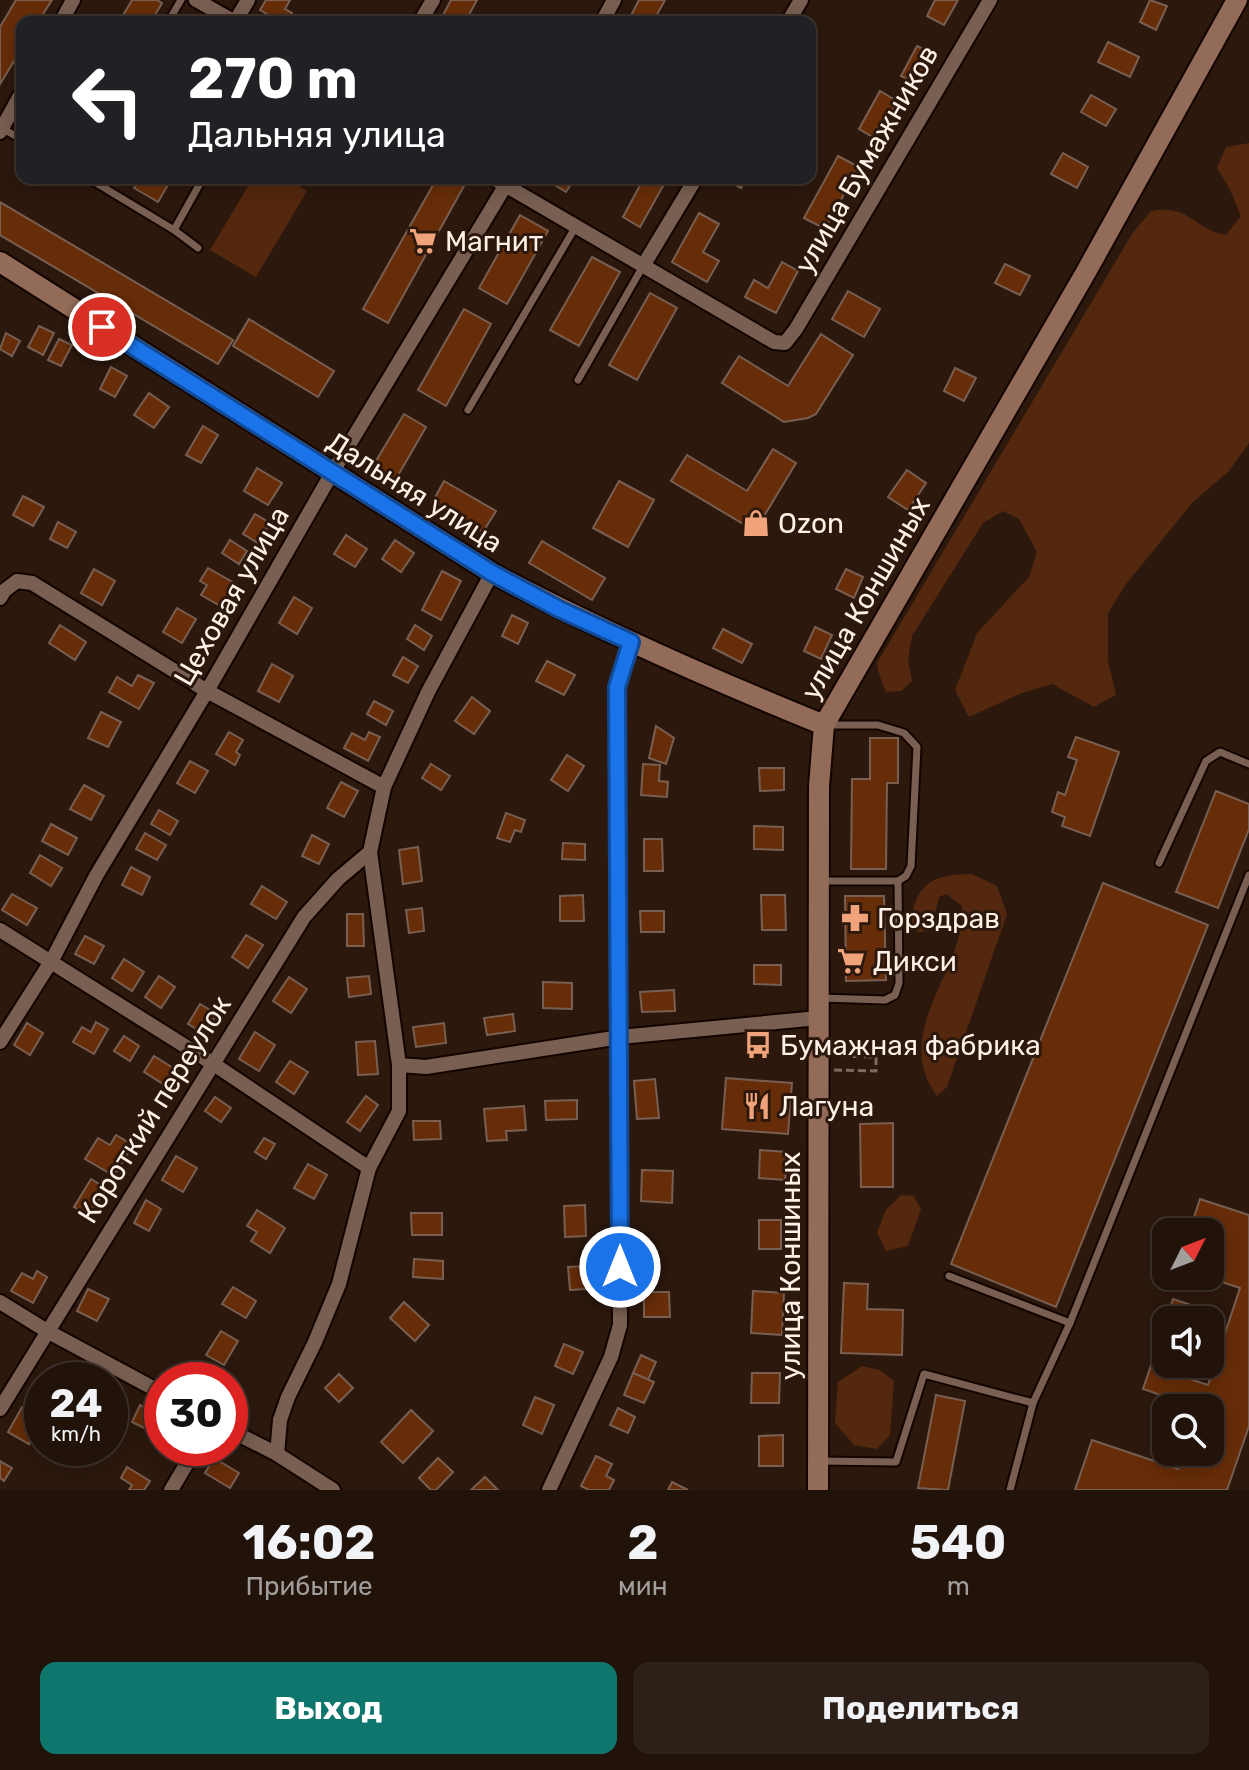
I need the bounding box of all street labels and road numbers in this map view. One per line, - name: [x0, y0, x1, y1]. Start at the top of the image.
- street label: улица Бумажников: [788, 39, 945, 279]
- street label: Дальняя улица: [321, 425, 509, 560]
- street label: улица Коншиных: [794, 491, 937, 706]
- street label: Цеховая улица: [167, 501, 296, 692]
- street label: Короткий переулок: [71, 989, 238, 1229]
- street label: улица Коншиных: [774, 1152, 807, 1380]

